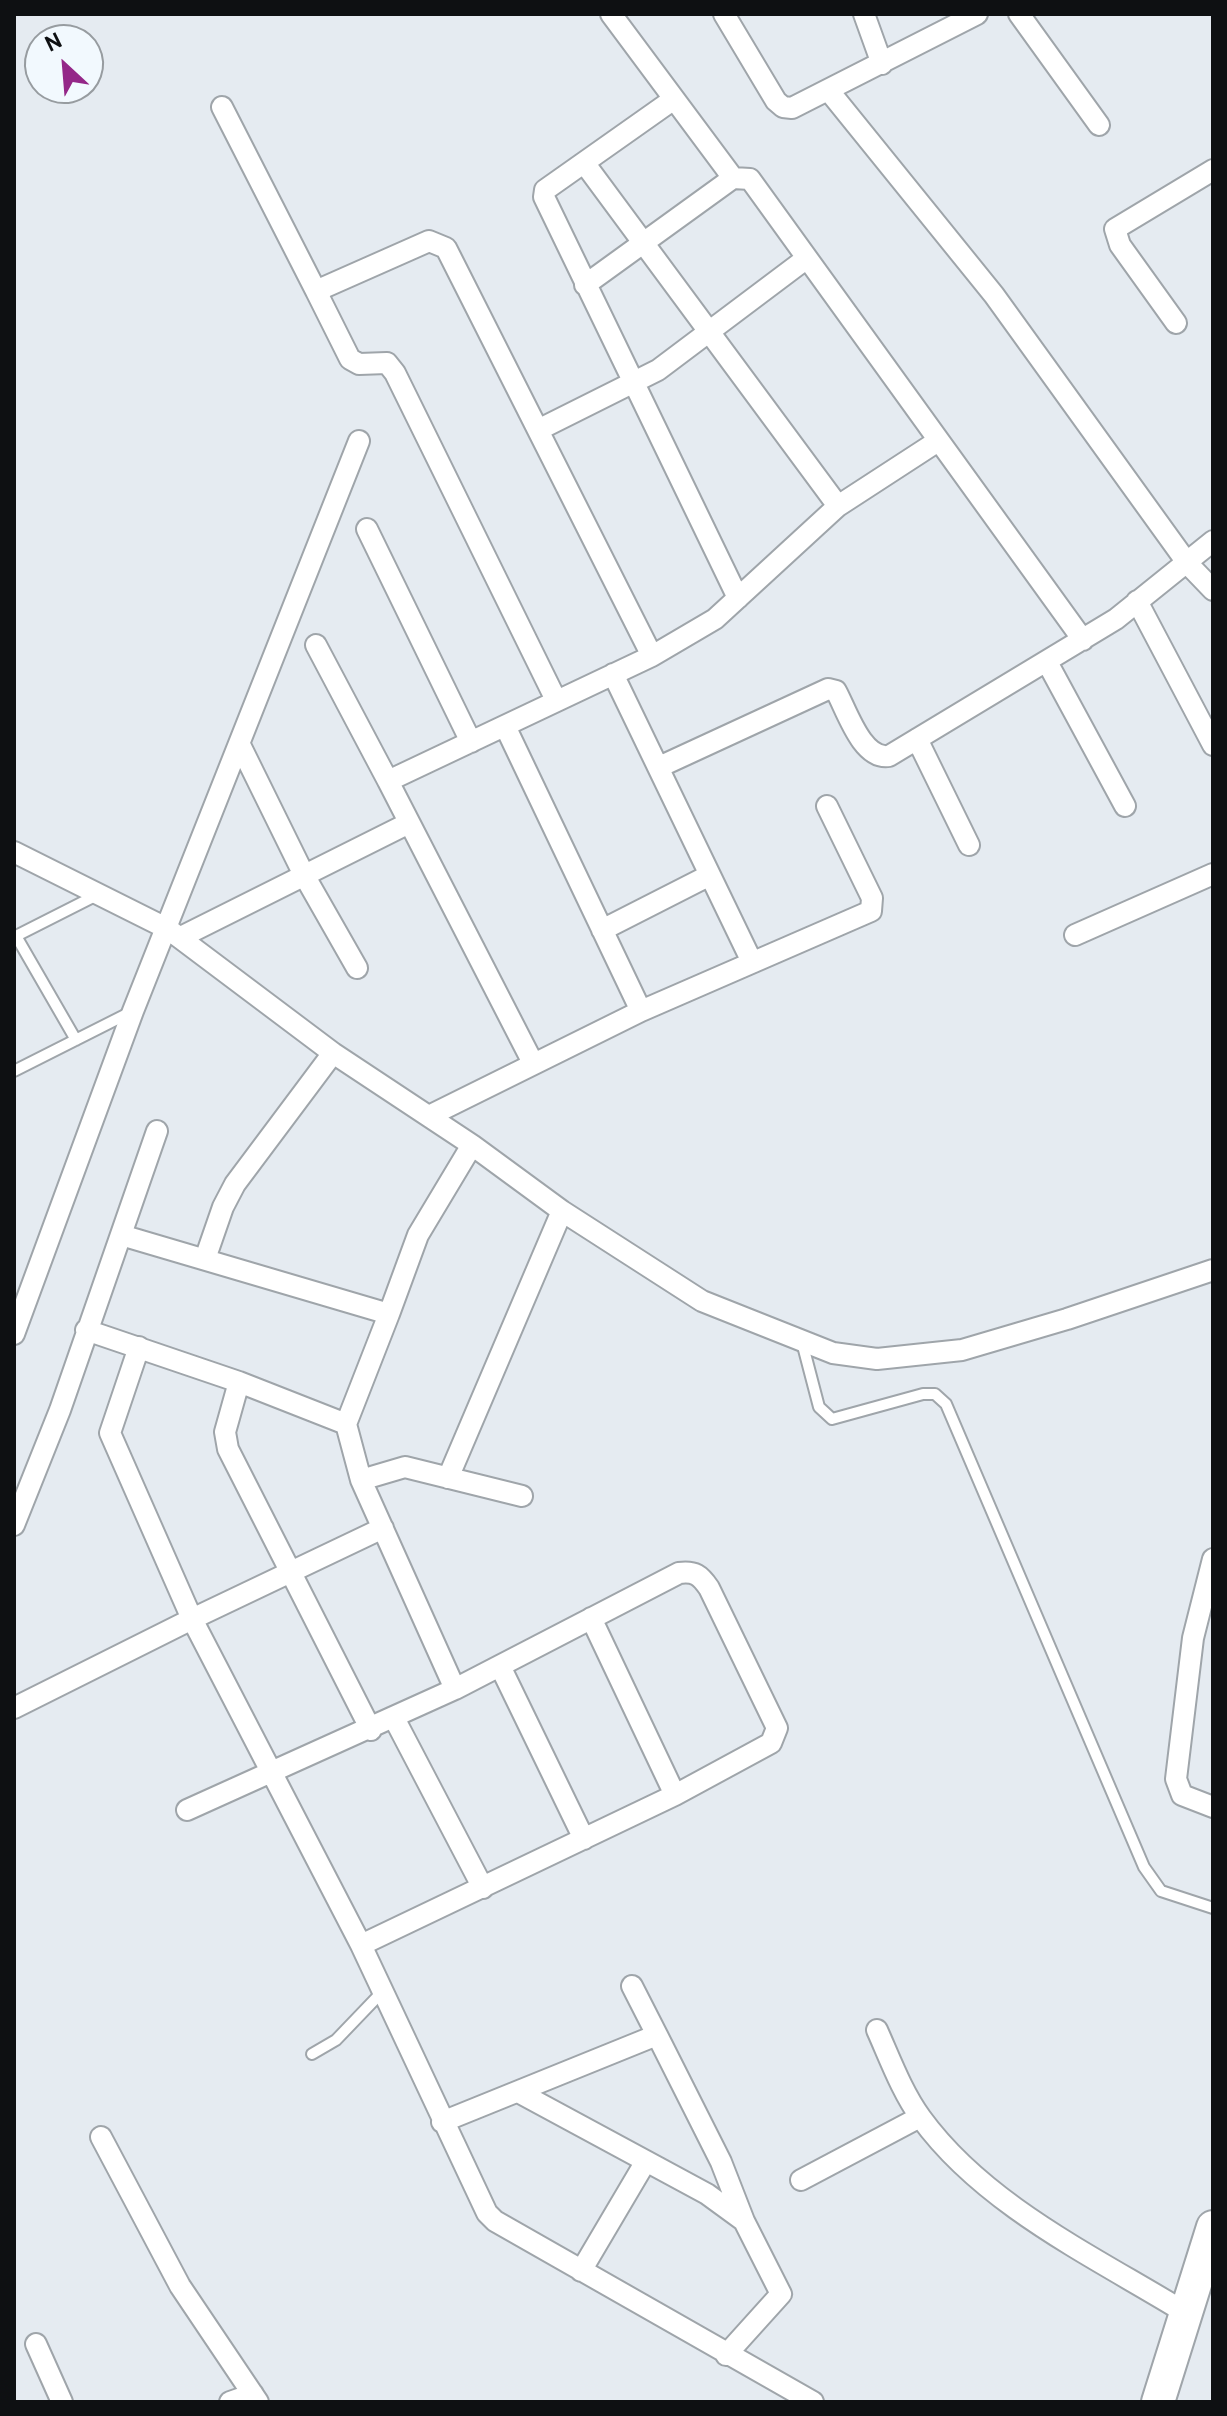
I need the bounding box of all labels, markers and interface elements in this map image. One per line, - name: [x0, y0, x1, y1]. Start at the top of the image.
- north arrow: [24, 24, 104, 104]
- text: N: [41, 28, 67, 59]

